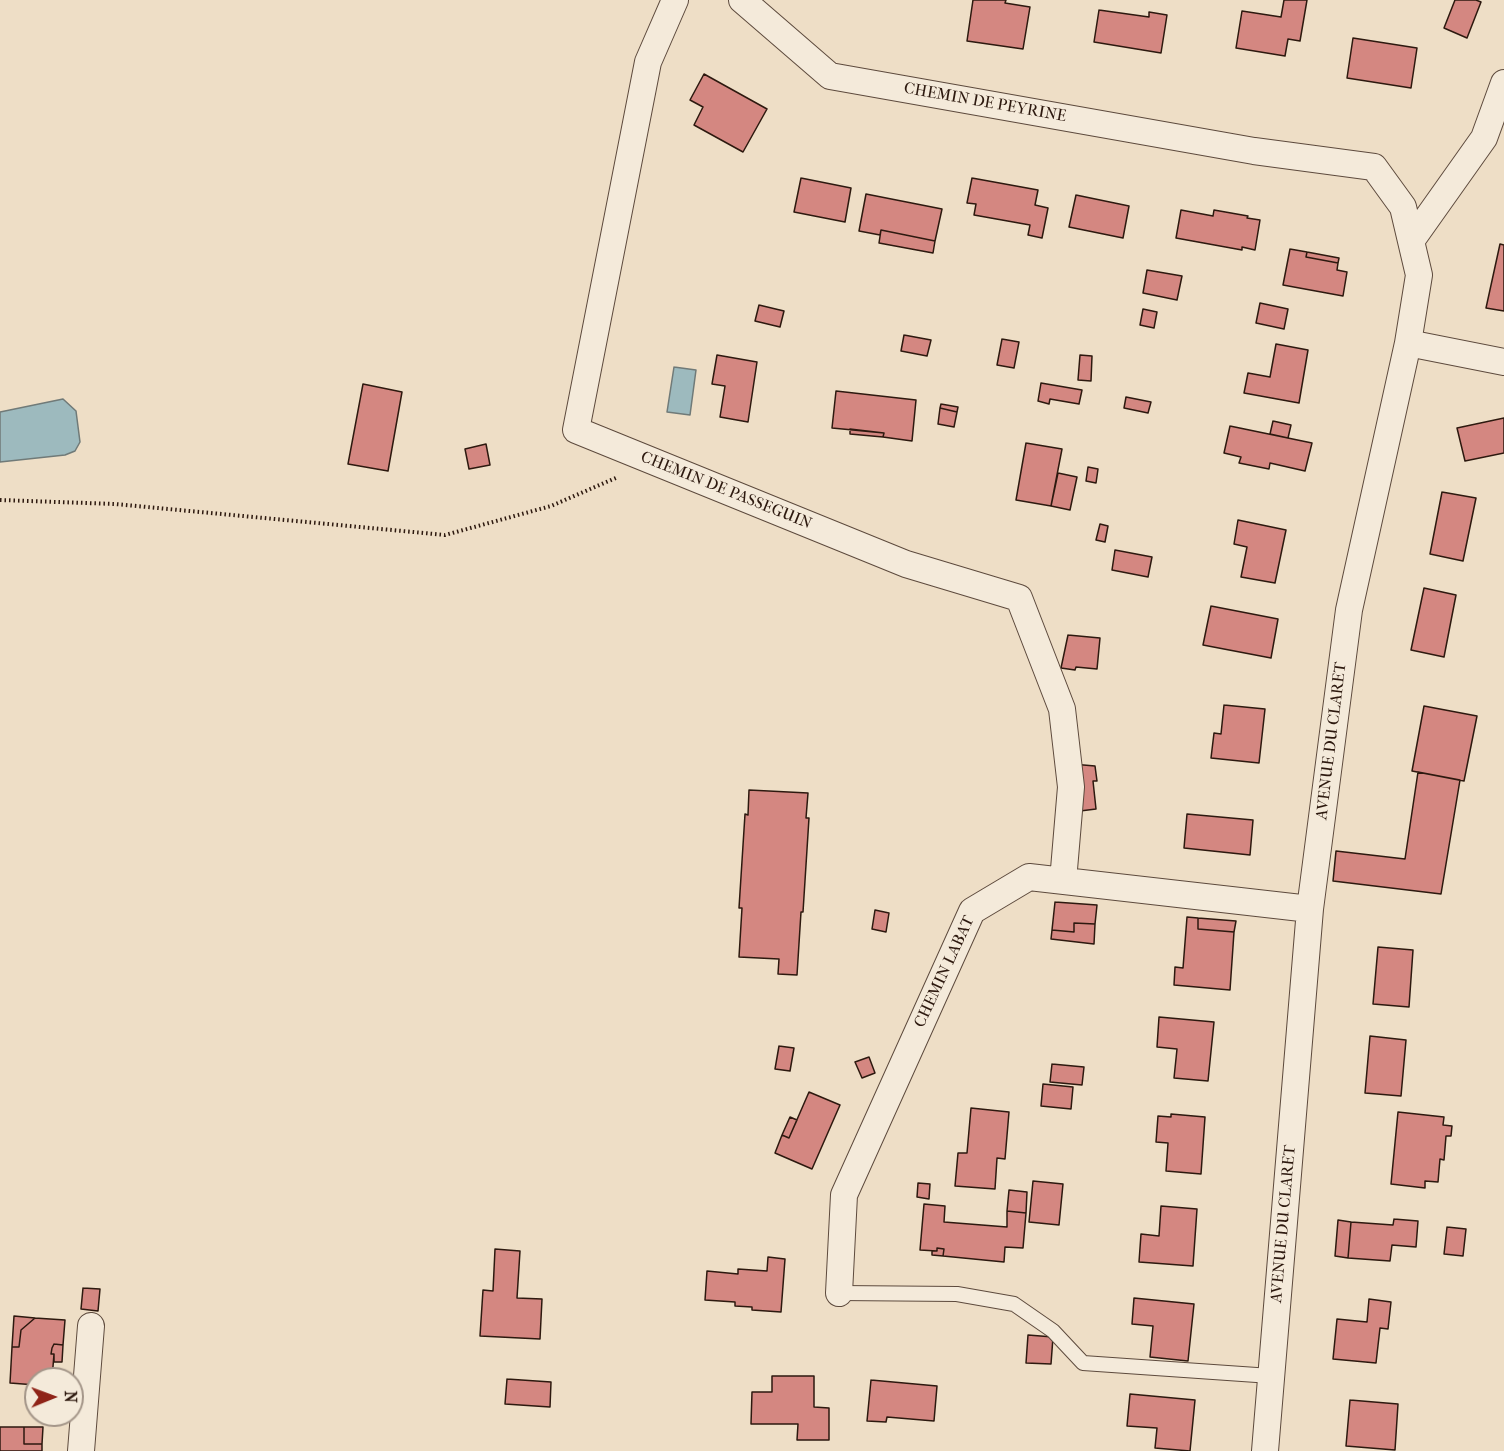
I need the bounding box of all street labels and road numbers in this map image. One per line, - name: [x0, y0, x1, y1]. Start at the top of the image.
- street label: CHEMIN DE PEYRINE: [902, 79, 1068, 127]
- street label: CHEMIN DE PASSEGUIN: [638, 448, 814, 534]
- street label: AVENUE DU CLARET: [1313, 661, 1351, 821]
- street label: CHEMIN LABAT: [911, 913, 979, 1031]
- street label: AVENUE DU CLARET: [1268, 1144, 1300, 1304]

